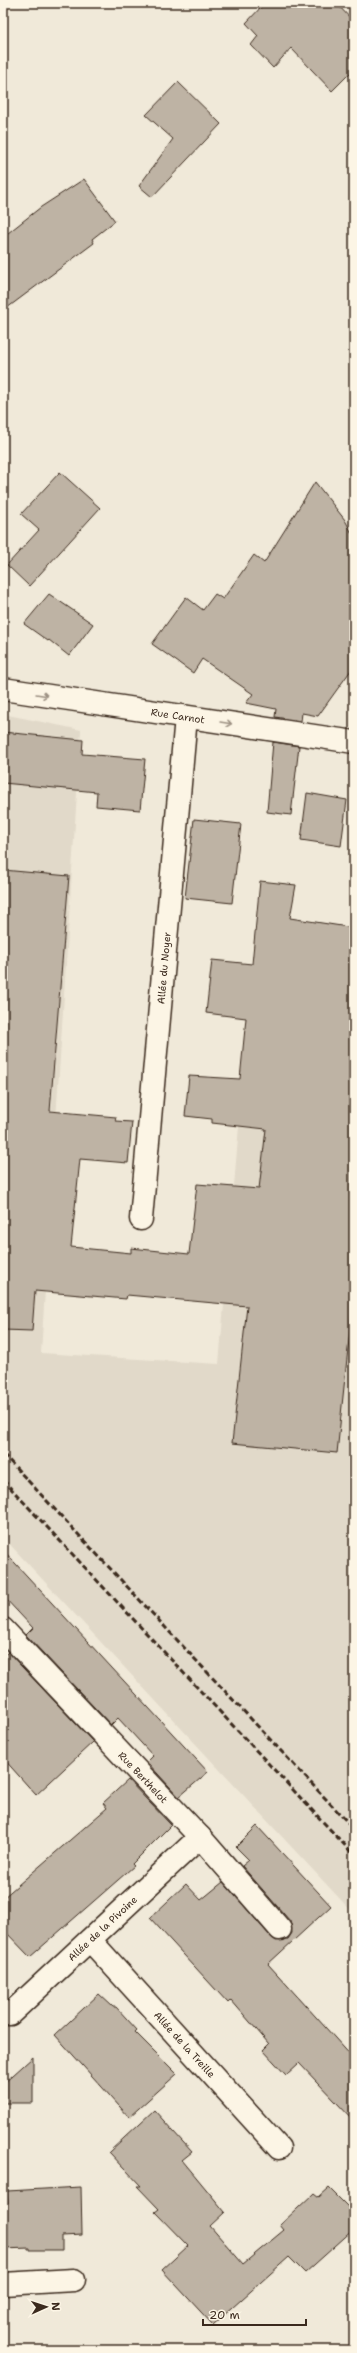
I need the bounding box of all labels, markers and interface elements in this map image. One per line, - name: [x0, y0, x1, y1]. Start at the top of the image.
- one-way arrow: [35, 691, 48, 699]
- street label: Rue Carnot: [150, 705, 206, 726]
- one-way arrow: [219, 719, 232, 727]
- street label: Allée du Noyer: [154, 931, 174, 1005]
- street label: Rue Berthelot: [115, 1749, 170, 1806]
- street label: Allée de la Pivoine: [65, 1893, 140, 1964]
- street label: Allée de la Treille: [151, 2009, 218, 2081]
- north arrow: [26, 2287, 66, 2327]
- scale bar: [203, 2301, 306, 2327]
- text: N: [48, 2302, 63, 2312]
- text: 20 m: [209, 2307, 240, 2323]

